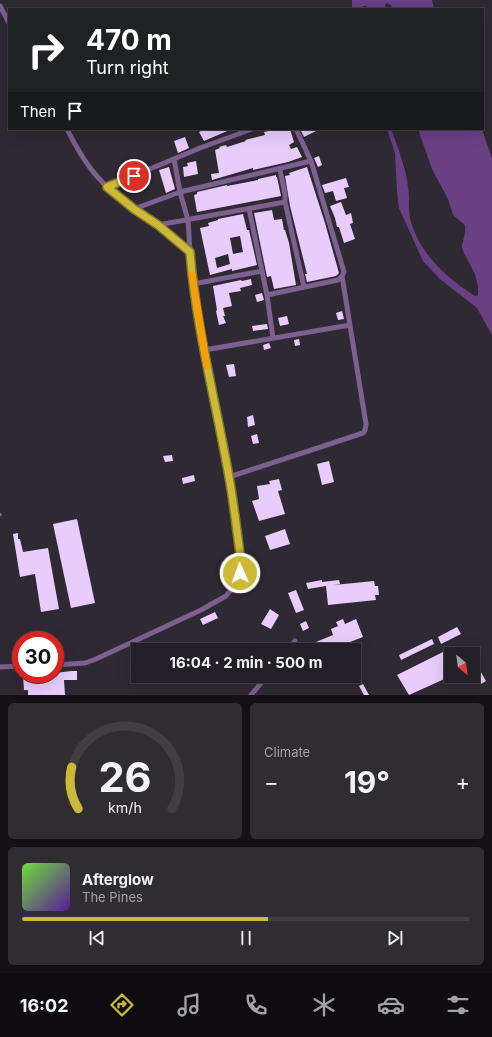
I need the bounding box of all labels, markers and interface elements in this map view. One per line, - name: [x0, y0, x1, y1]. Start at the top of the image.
- text: 470 m: [86, 23, 172, 57]
- icon: right: [20, 24, 72, 76]
- text: Turn right: [86, 57, 169, 78]
- icon: arrive: [64, 100, 86, 122]
- text: Then: [20, 102, 56, 121]
- pin: [117, 159, 151, 193]
- icon: arrive: [123, 165, 145, 187]
- position arrow: [219, 552, 261, 594]
- speed limit sign: 30: [12, 631, 64, 683]
- north arrow: [444, 647, 480, 683]
- map controls: [444, 647, 480, 683]
- text: 16:04 · 2 min · 500 m: [170, 653, 322, 672]
- text: Climate: [264, 744, 310, 760]
- text: 26: [98, 752, 152, 802]
- text: 19°: [344, 764, 390, 800]
- text: −: [264, 769, 279, 795]
- text: +: [455, 769, 470, 795]
- text: km/h: [108, 799, 142, 816]
- text: Afterglow: [82, 870, 154, 889]
- text: The Pines: [82, 889, 143, 905]
- icon: previous: [86, 927, 108, 949]
- icon: pause: [235, 927, 257, 949]
- icon: next: [384, 927, 406, 949]
- icon: directions: [108, 991, 136, 1019]
- icon: music: [175, 991, 203, 1019]
- icon: phone: [242, 991, 270, 1019]
- icon: climate: [310, 991, 338, 1019]
- icon: car: [377, 991, 405, 1019]
- icon: filters: [444, 991, 472, 1019]
- text: 16:02: [20, 995, 69, 1016]

